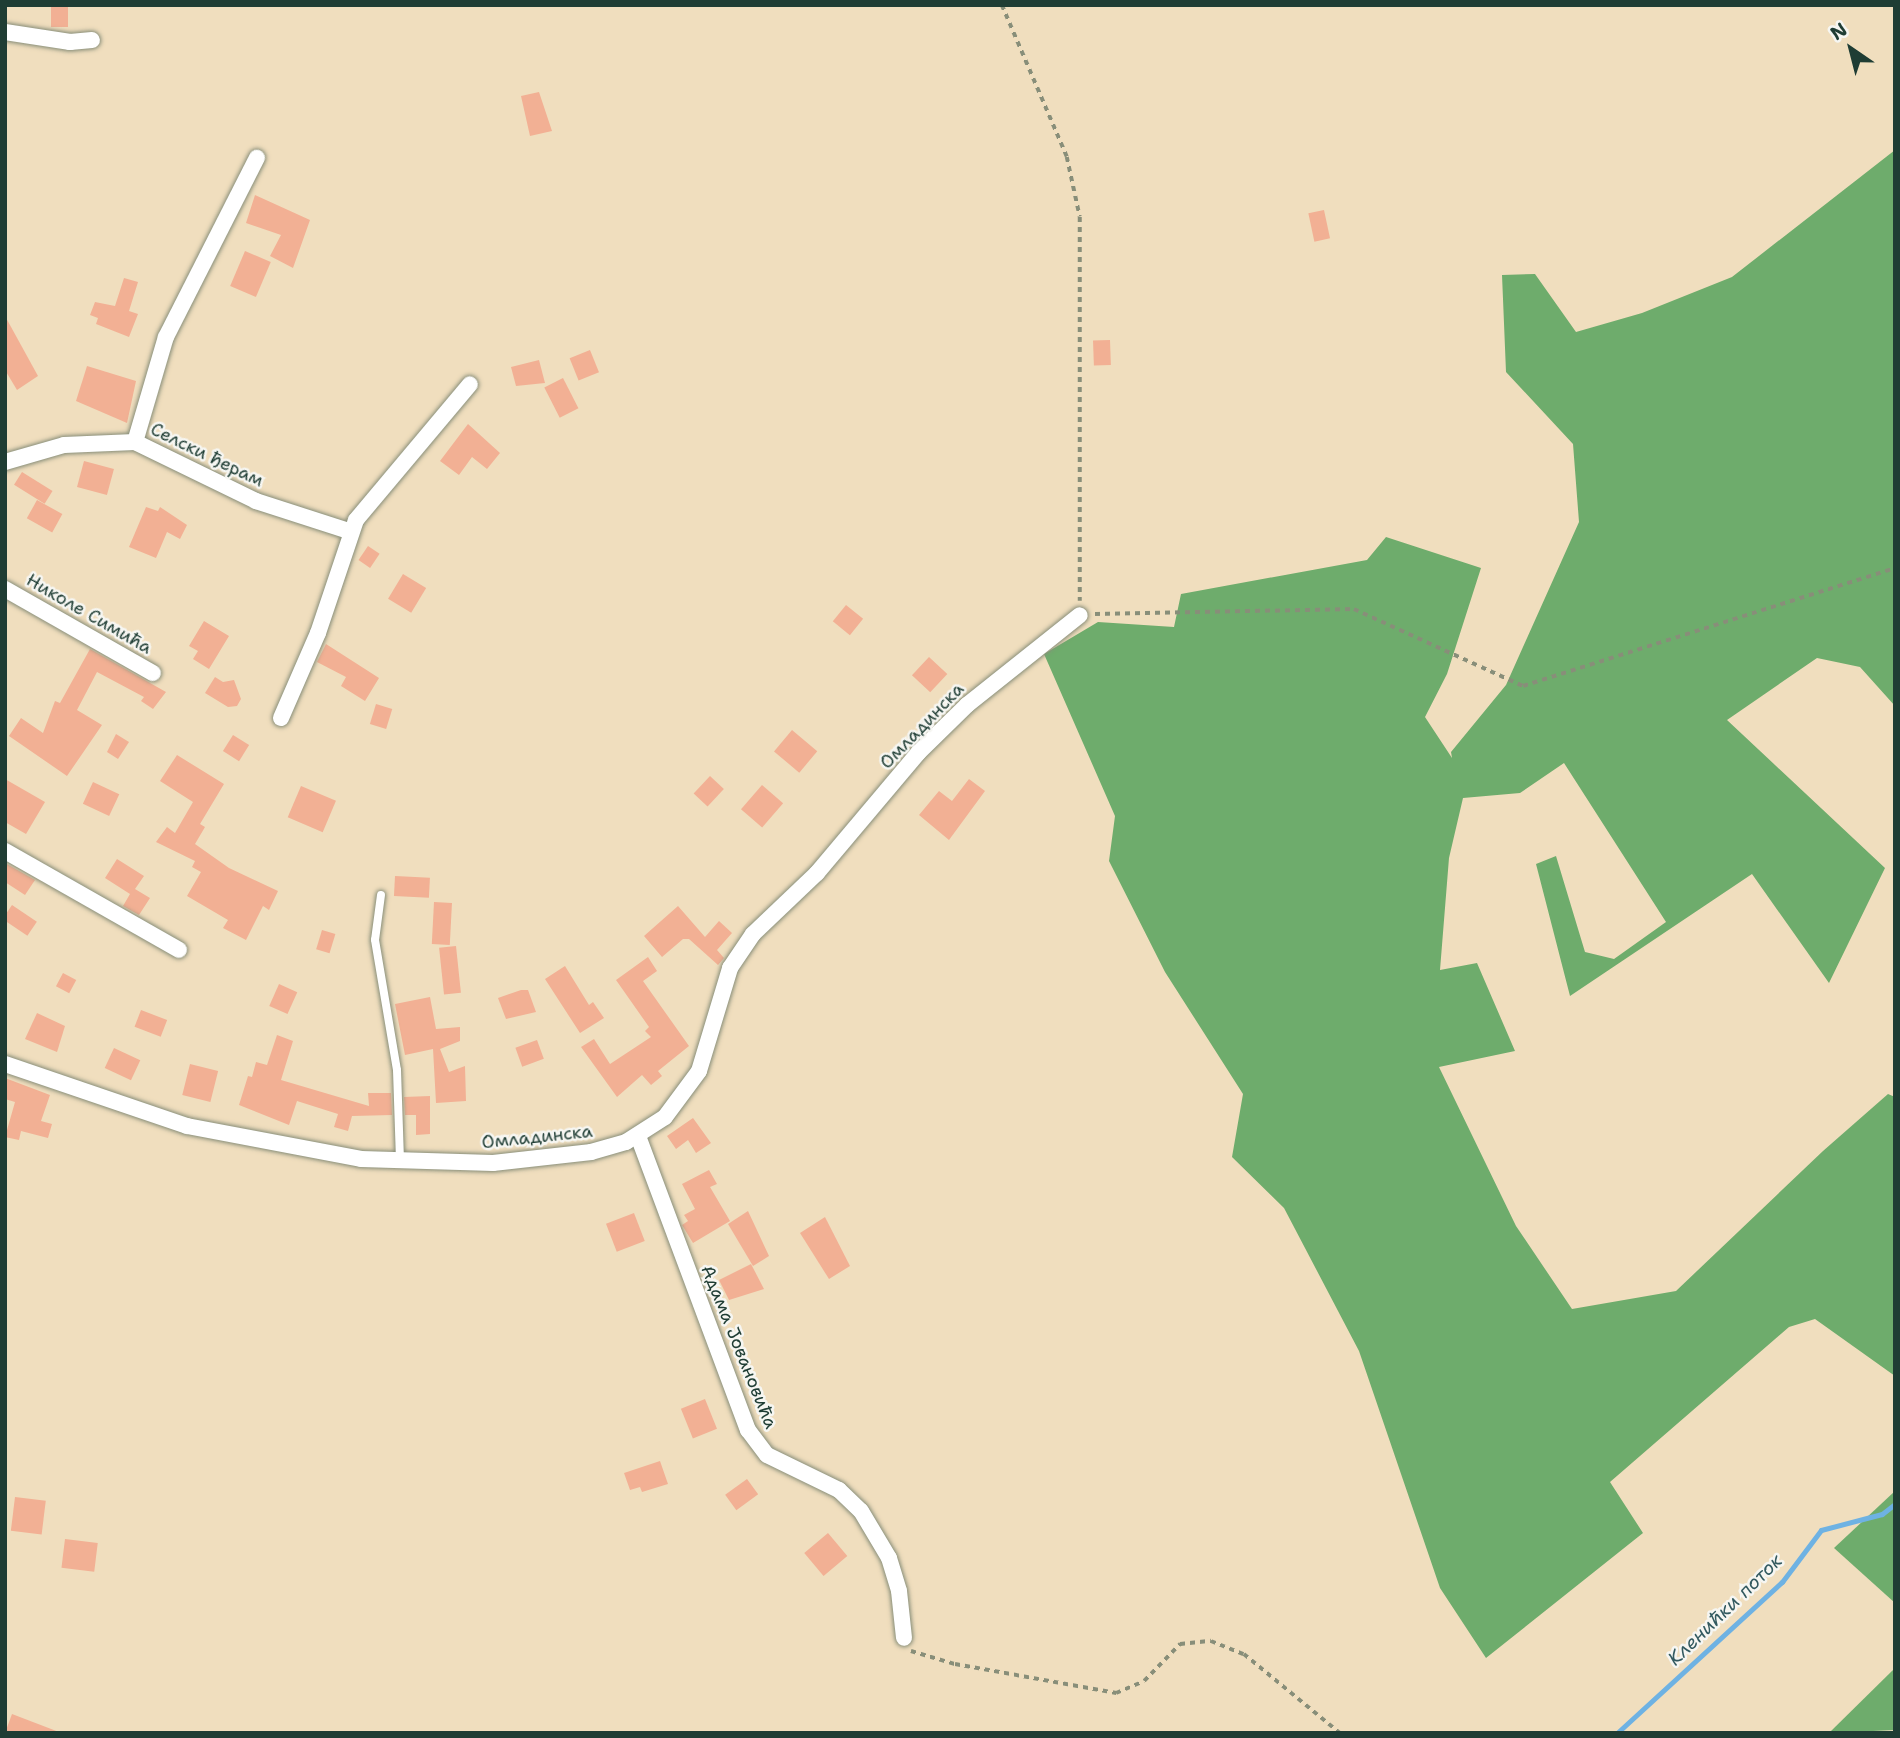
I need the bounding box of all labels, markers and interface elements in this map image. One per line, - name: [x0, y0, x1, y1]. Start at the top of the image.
- north arrow: [1816, 14, 1886, 84]
- text: N: [1825, 17, 1852, 46]
- street label: Селски ђерам: [147, 418, 267, 492]
- street label: Николе Симића: [22, 569, 156, 659]
- street label: Омладинска: [876, 678, 968, 774]
- street label: Омладинска: [481, 1120, 593, 1154]
- street label: Адама Јовановића: [696, 1262, 782, 1432]
- water label: Кленићки поток: [1663, 1550, 1787, 1670]

